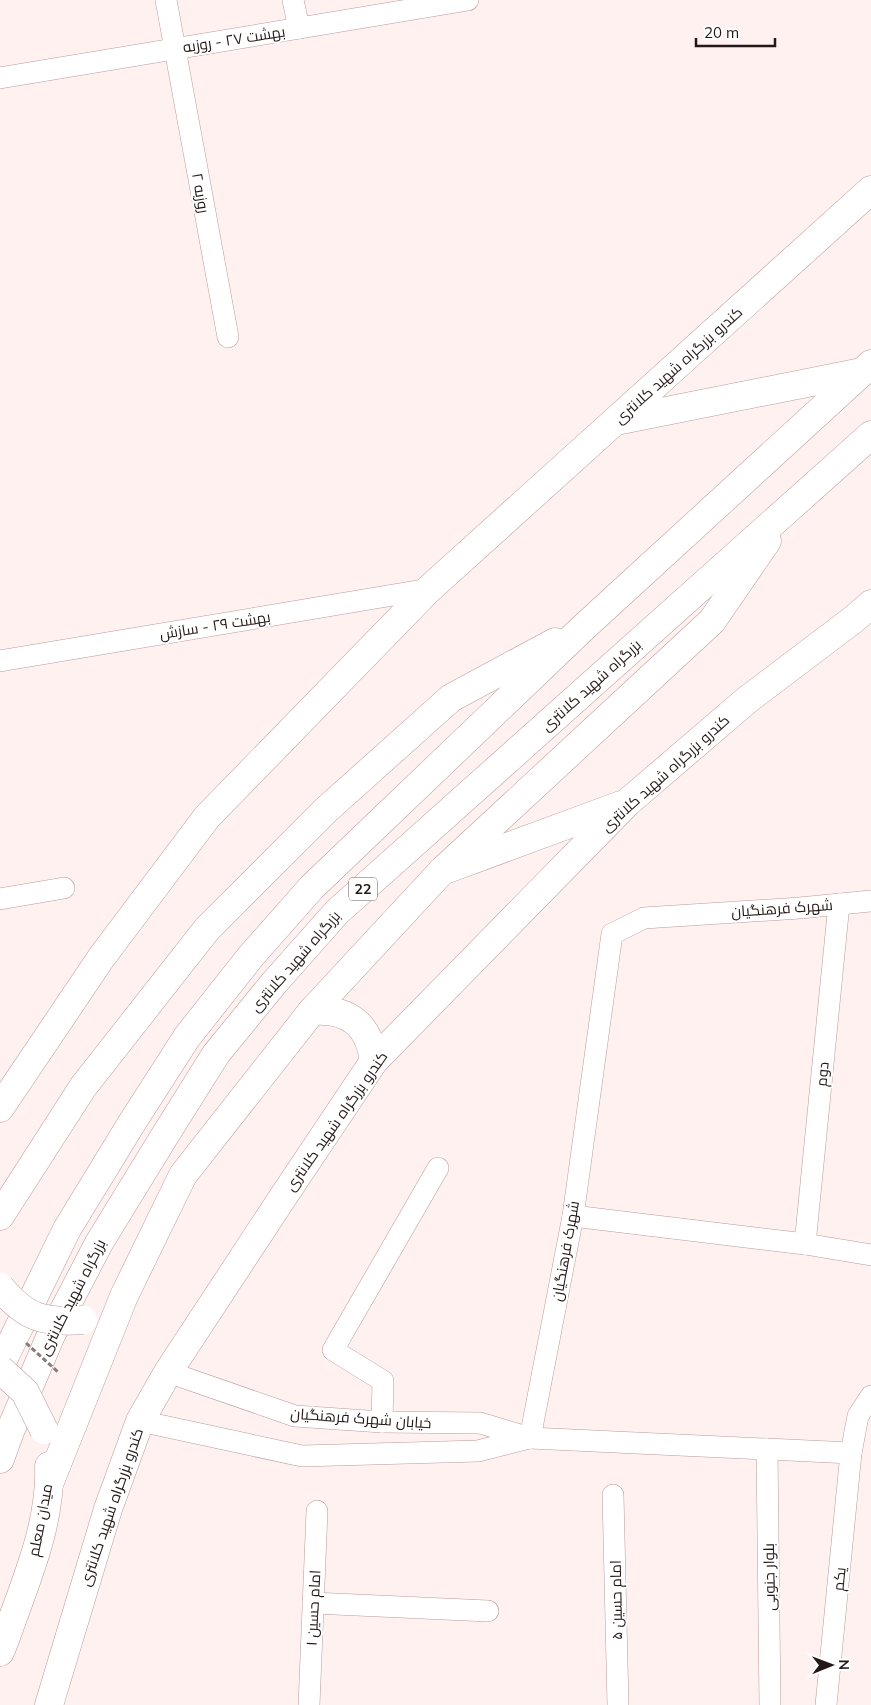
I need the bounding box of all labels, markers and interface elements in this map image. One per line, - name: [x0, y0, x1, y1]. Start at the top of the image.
- scale bar: [696, 15, 775, 47]
- street label: بهشت ۲۷ - روزبه: [182, 22, 287, 57]
- text: 20 m: [704, 23, 739, 42]
- street label: ۲ روزبه: [188, 171, 214, 215]
- street label: کندرو بزرگراه شهید کلانتری: [610, 302, 747, 428]
- street label: بهشت ۲۹ - سازش: [158, 607, 272, 644]
- street label: بزرگراه شهید کلانتری: [537, 635, 646, 736]
- street label: کندرو بزرگراه شهید کلانتری: [597, 710, 734, 836]
- road number: 22: [349, 878, 377, 901]
- street label: شهرک فرهنگیان: [731, 895, 834, 922]
- street label: بزرگراه شهید کلانتری: [246, 906, 345, 1016]
- street label: کندرو بزرگراه شهید کلانتری: [281, 1048, 392, 1195]
- street label: دوم: [811, 1061, 834, 1087]
- street label: شهرک فرهنگیان: [547, 1199, 584, 1303]
- street label: بزرگراه شهید کلانتری: [34, 1236, 110, 1359]
- street label: خیابان شهرک فرهنگیان: [290, 1404, 432, 1433]
- street label: کندرو بزرگراه شهید کلانتری: [75, 1425, 148, 1589]
- street label: میدان معلم: [24, 1482, 57, 1558]
- street label: بلوار جنوبی: [759, 1543, 780, 1611]
- street label: امام حسین ۵: [606, 1560, 627, 1640]
- street label: یکم: [828, 1566, 851, 1592]
- street label: امام حسین ۱: [302, 1570, 325, 1647]
- north arrow: [806, 1640, 856, 1690]
- text: N: [835, 1659, 853, 1670]

